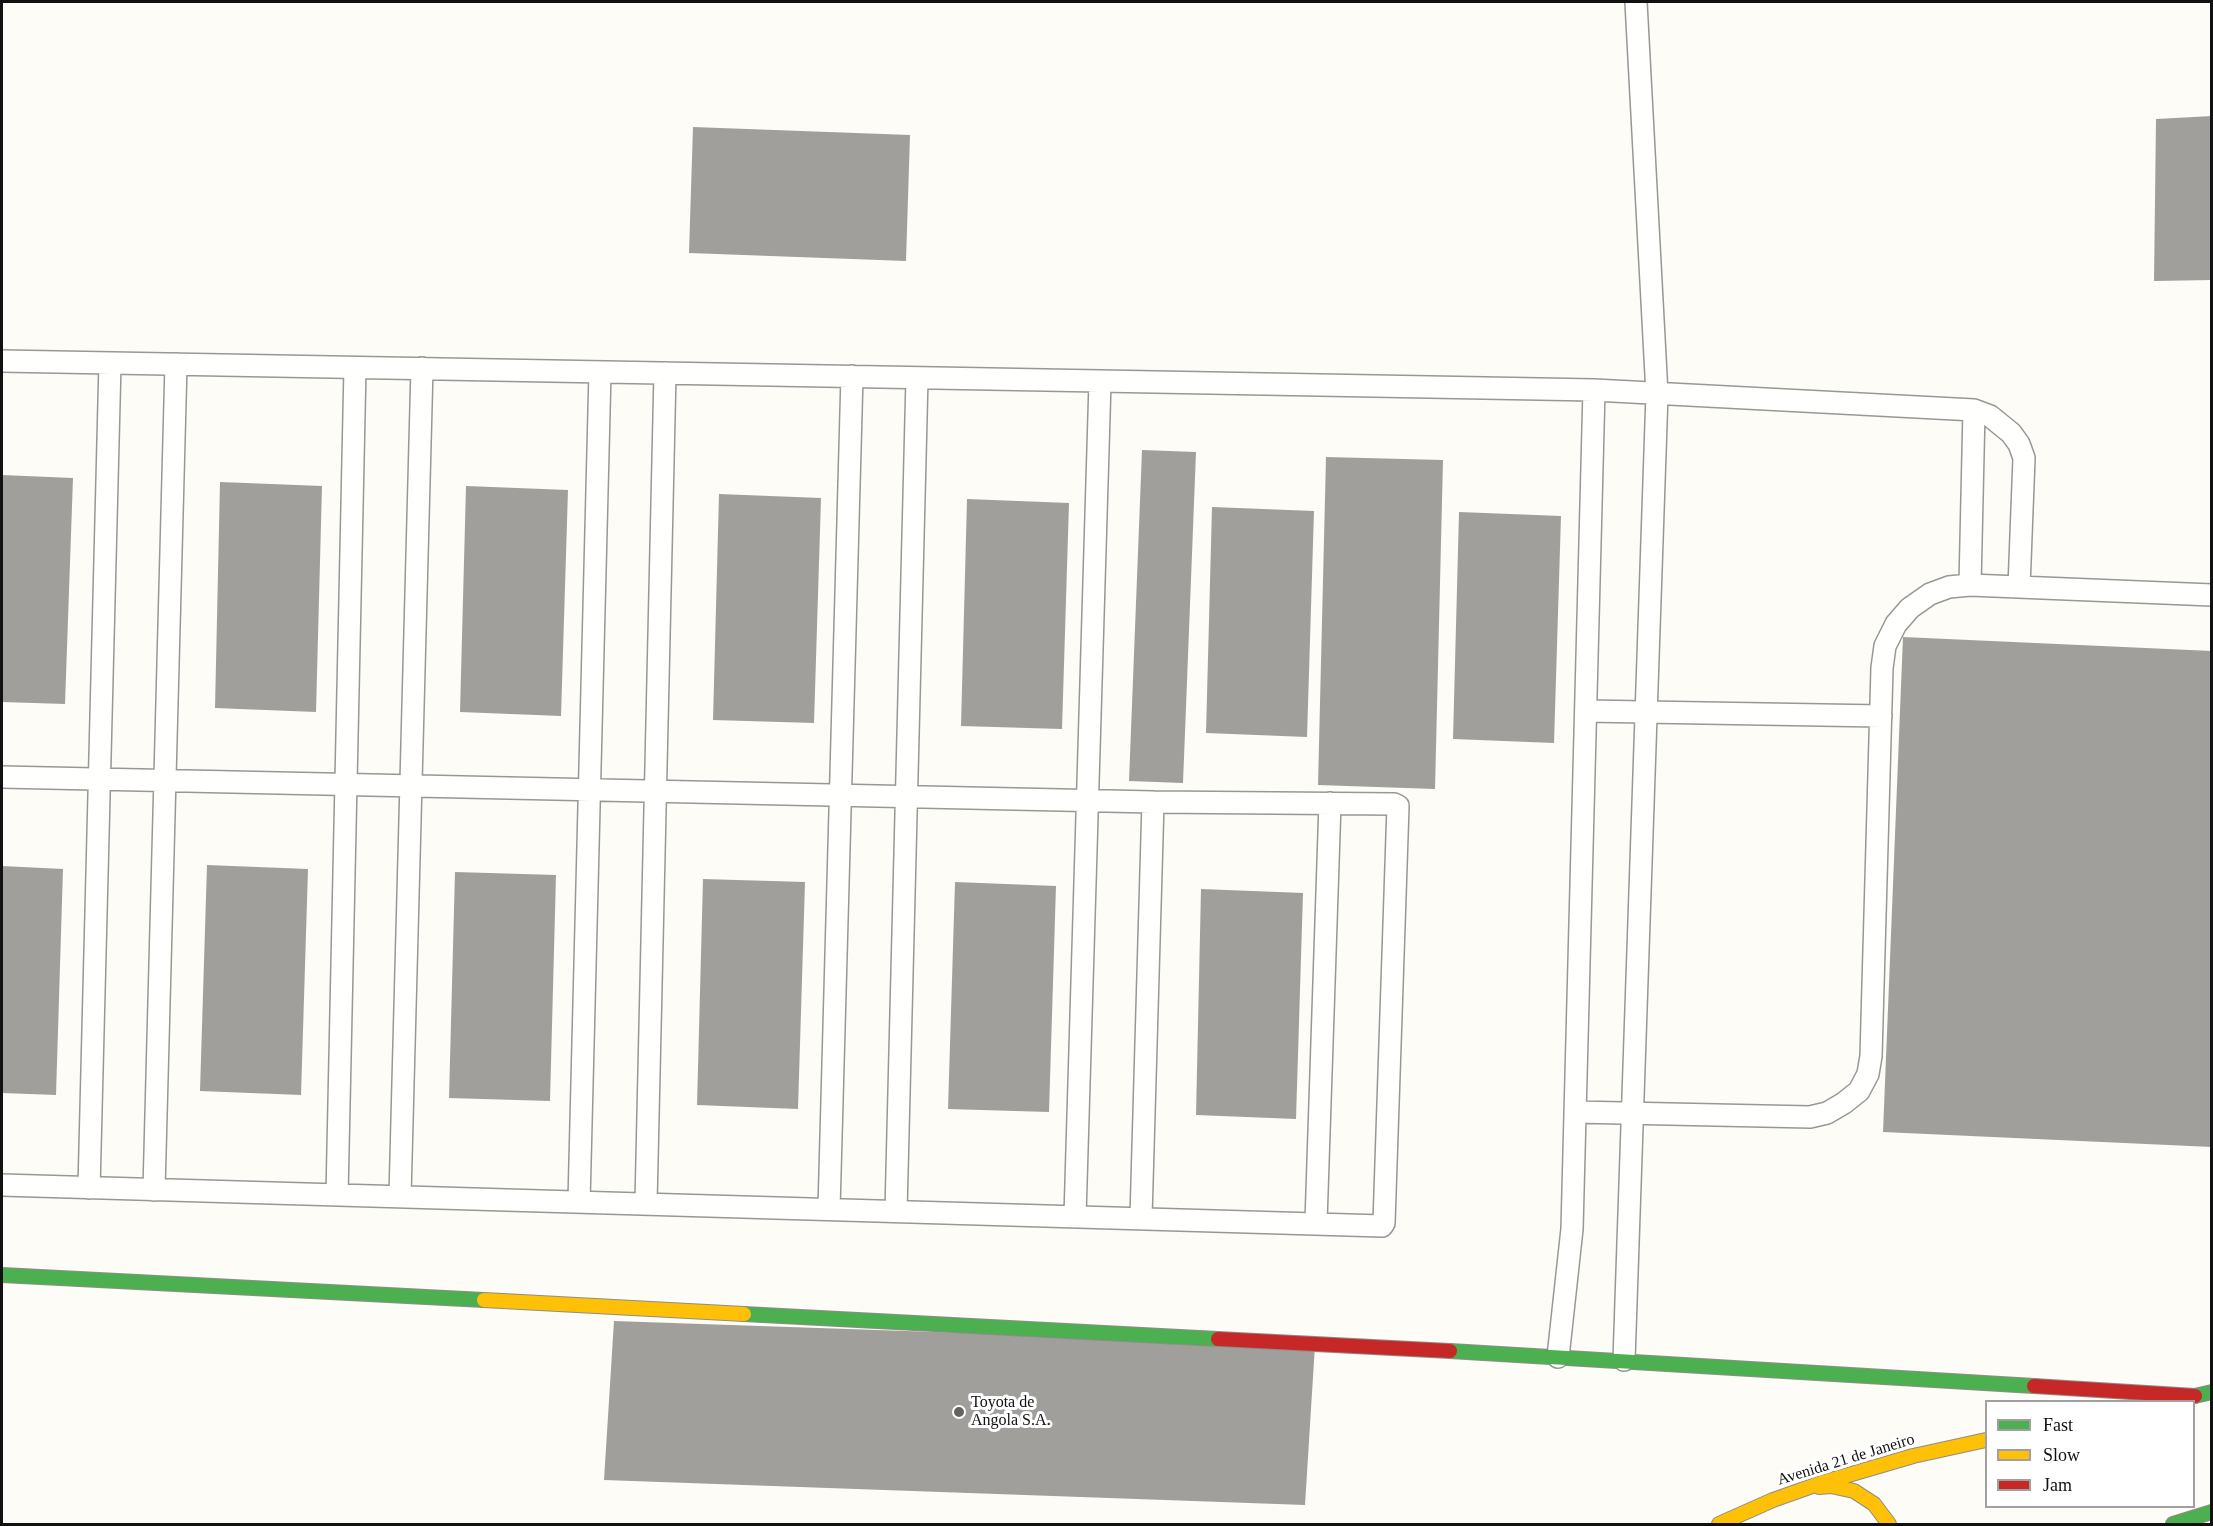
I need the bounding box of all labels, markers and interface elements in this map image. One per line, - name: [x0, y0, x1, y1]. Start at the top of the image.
- place label: Toyota de Angola S.A.: [971, 1393, 1051, 1431]
- legend: [1985, 1400, 2195, 1508]
- marker: Toyota de Angola S.A.: [952, 1405, 966, 1419]
- text: Fast: [2043, 1415, 2073, 1435]
- street label: Avenida 21 de Janeiro: [1775, 1430, 1917, 1490]
- text: Slow: [2043, 1445, 2080, 1465]
- text: Jam: [2043, 1475, 2072, 1495]

